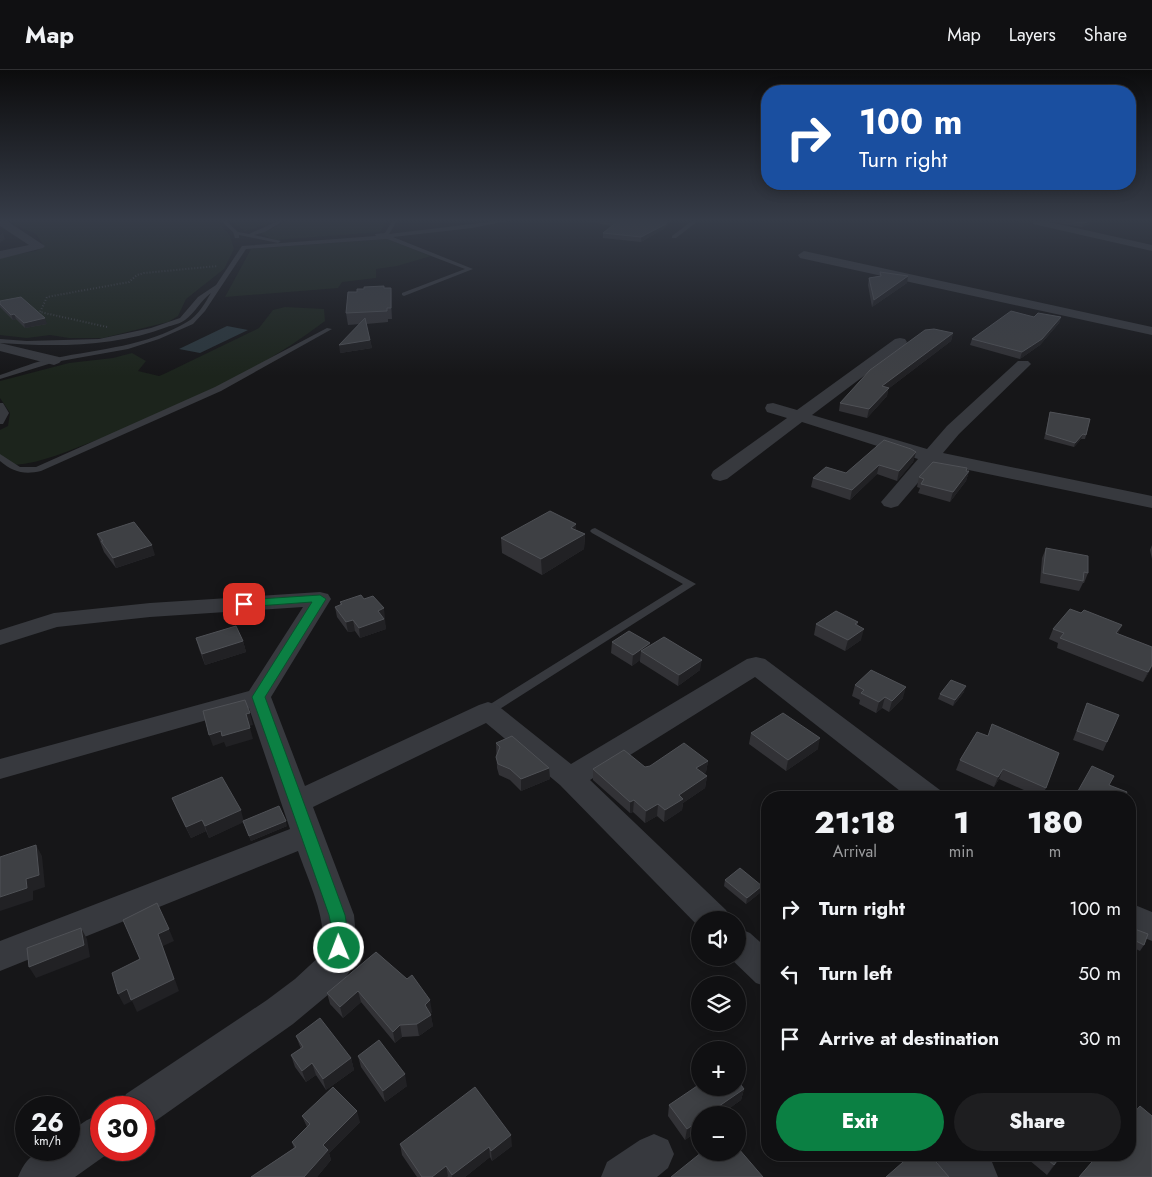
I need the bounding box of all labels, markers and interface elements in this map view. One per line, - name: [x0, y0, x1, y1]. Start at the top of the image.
- text: Map: [25, 17, 74, 52]
- text: Map: [947, 22, 981, 48]
- text: Layers: [1009, 22, 1056, 48]
- text: Share: [1084, 22, 1127, 48]
- text: 100 m: [859, 97, 962, 147]
- icon: right: [776, 105, 841, 170]
- text: Turn right: [859, 143, 947, 175]
- pin: [223, 583, 265, 625]
- icon: arrive: [230, 590, 258, 618]
- text: 21:18: [814, 801, 896, 844]
- text: 1: [953, 801, 969, 844]
- text: 180: [1027, 801, 1083, 844]
- text: Arrival: [833, 840, 877, 863]
- text: min: [949, 840, 974, 863]
- text: m: [1049, 840, 1061, 863]
- icon: right: [776, 895, 804, 923]
- text: Turn right: [819, 895, 905, 922]
- text: 100 m: [1069, 895, 1121, 922]
- map controls: [691, 911, 746, 1161]
- button: sound: [691, 911, 746, 966]
- position arrow: [312, 921, 364, 973]
- icon: left: [776, 960, 804, 988]
- text: Turn left: [819, 960, 892, 987]
- text: 50 m: [1078, 960, 1121, 987]
- button: layers: [691, 976, 746, 1031]
- icon: arrive: [776, 1025, 804, 1053]
- text: Arrive at destination: [819, 1025, 999, 1052]
- text: 30 m: [1079, 1025, 1121, 1052]
- button: +: [691, 1041, 746, 1096]
- button: Exit: [776, 1093, 944, 1151]
- button: Share: [954, 1093, 1121, 1151]
- speed limit sign: 30: [90, 1096, 155, 1161]
- text: 26: [31, 1104, 64, 1140]
- button: −: [691, 1106, 746, 1161]
- text: km/h: [34, 1132, 61, 1150]

